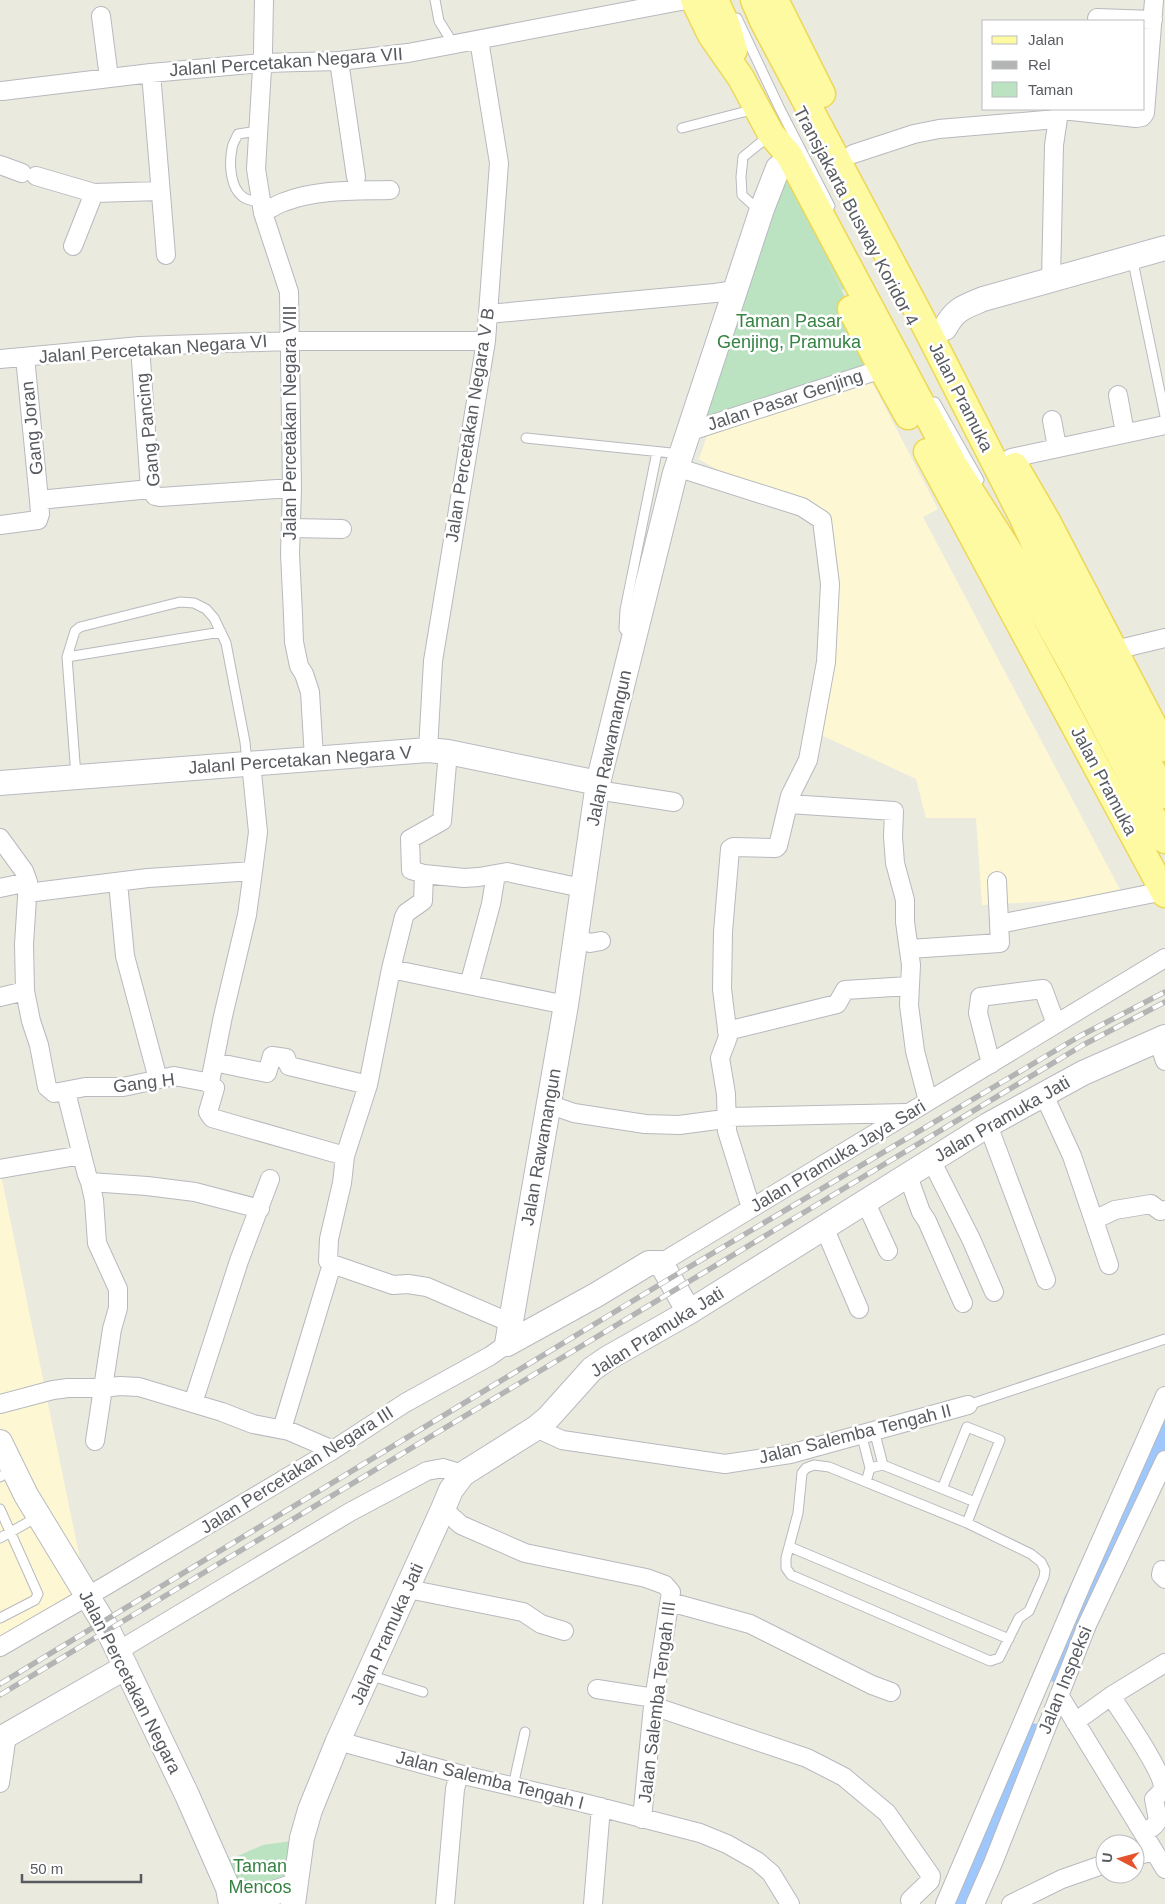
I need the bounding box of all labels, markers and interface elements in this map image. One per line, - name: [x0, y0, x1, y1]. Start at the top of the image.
- legend: [982, 20, 1145, 110]
- text: Jalan: [1028, 31, 1064, 48]
- street label: Jalanl Percetakan Negara VII: [169, 44, 403, 80]
- text: Rel: [1028, 56, 1051, 73]
- text: Taman: [1028, 81, 1073, 98]
- street label: Transjakarta Busway Koridor 4: [790, 103, 922, 329]
- street label: Jalan Percetakan Negara VIII: [280, 305, 300, 541]
- street label: Jalan Percetakan Negara V B: [442, 306, 498, 544]
- park label: Taman Pasar Genjing, Pramuka: [717, 311, 862, 352]
- street label: Jalanl Percetakan Negara VI: [38, 331, 268, 367]
- street label: Jalan Pramuka: [925, 339, 998, 456]
- street label: Jalan Pasar Genjing: [705, 365, 865, 435]
- street label: Gang Pancing: [132, 372, 164, 488]
- street label: Gang Joran: [17, 380, 47, 476]
- street label: Jalan Rawamangun: [583, 668, 635, 828]
- street label: Jalan Pramuka: [1067, 723, 1141, 840]
- street label: Jalanl Percetakan Negara V: [188, 742, 412, 778]
- street label: Jalan Rawamangun: [517, 1067, 565, 1227]
- street label: Gang H: [112, 1069, 176, 1097]
- street label: Jalan Pramuka Jati: [931, 1072, 1073, 1166]
- street label: Jalan Pramuka Jaya Sari: [747, 1096, 929, 1216]
- street label: Jalan Pramuka Jati: [587, 1283, 727, 1381]
- street label: Jalan Salemba Tengah II: [757, 1400, 953, 1468]
- street label: Jalan Percetakan Negara III: [197, 1402, 397, 1538]
- street label: Jalan Pramuka Jati: [347, 1560, 427, 1708]
- street label: Jalan Percetakan Negara: [75, 1587, 185, 1778]
- street label: Jalan Salemba Tengah III: [635, 1600, 679, 1804]
- street label: Jalan Inspeksi: [1034, 1623, 1096, 1737]
- street label: Jalan Salemba Tengah I: [394, 1747, 586, 1813]
- north arrow: [1095, 1834, 1145, 1884]
- scale bar: [22, 1852, 141, 1884]
- text: U: [1099, 1852, 1116, 1864]
- park label: Taman Mencos: [228, 1856, 292, 1897]
- text: 50 m: [30, 1860, 63, 1877]

